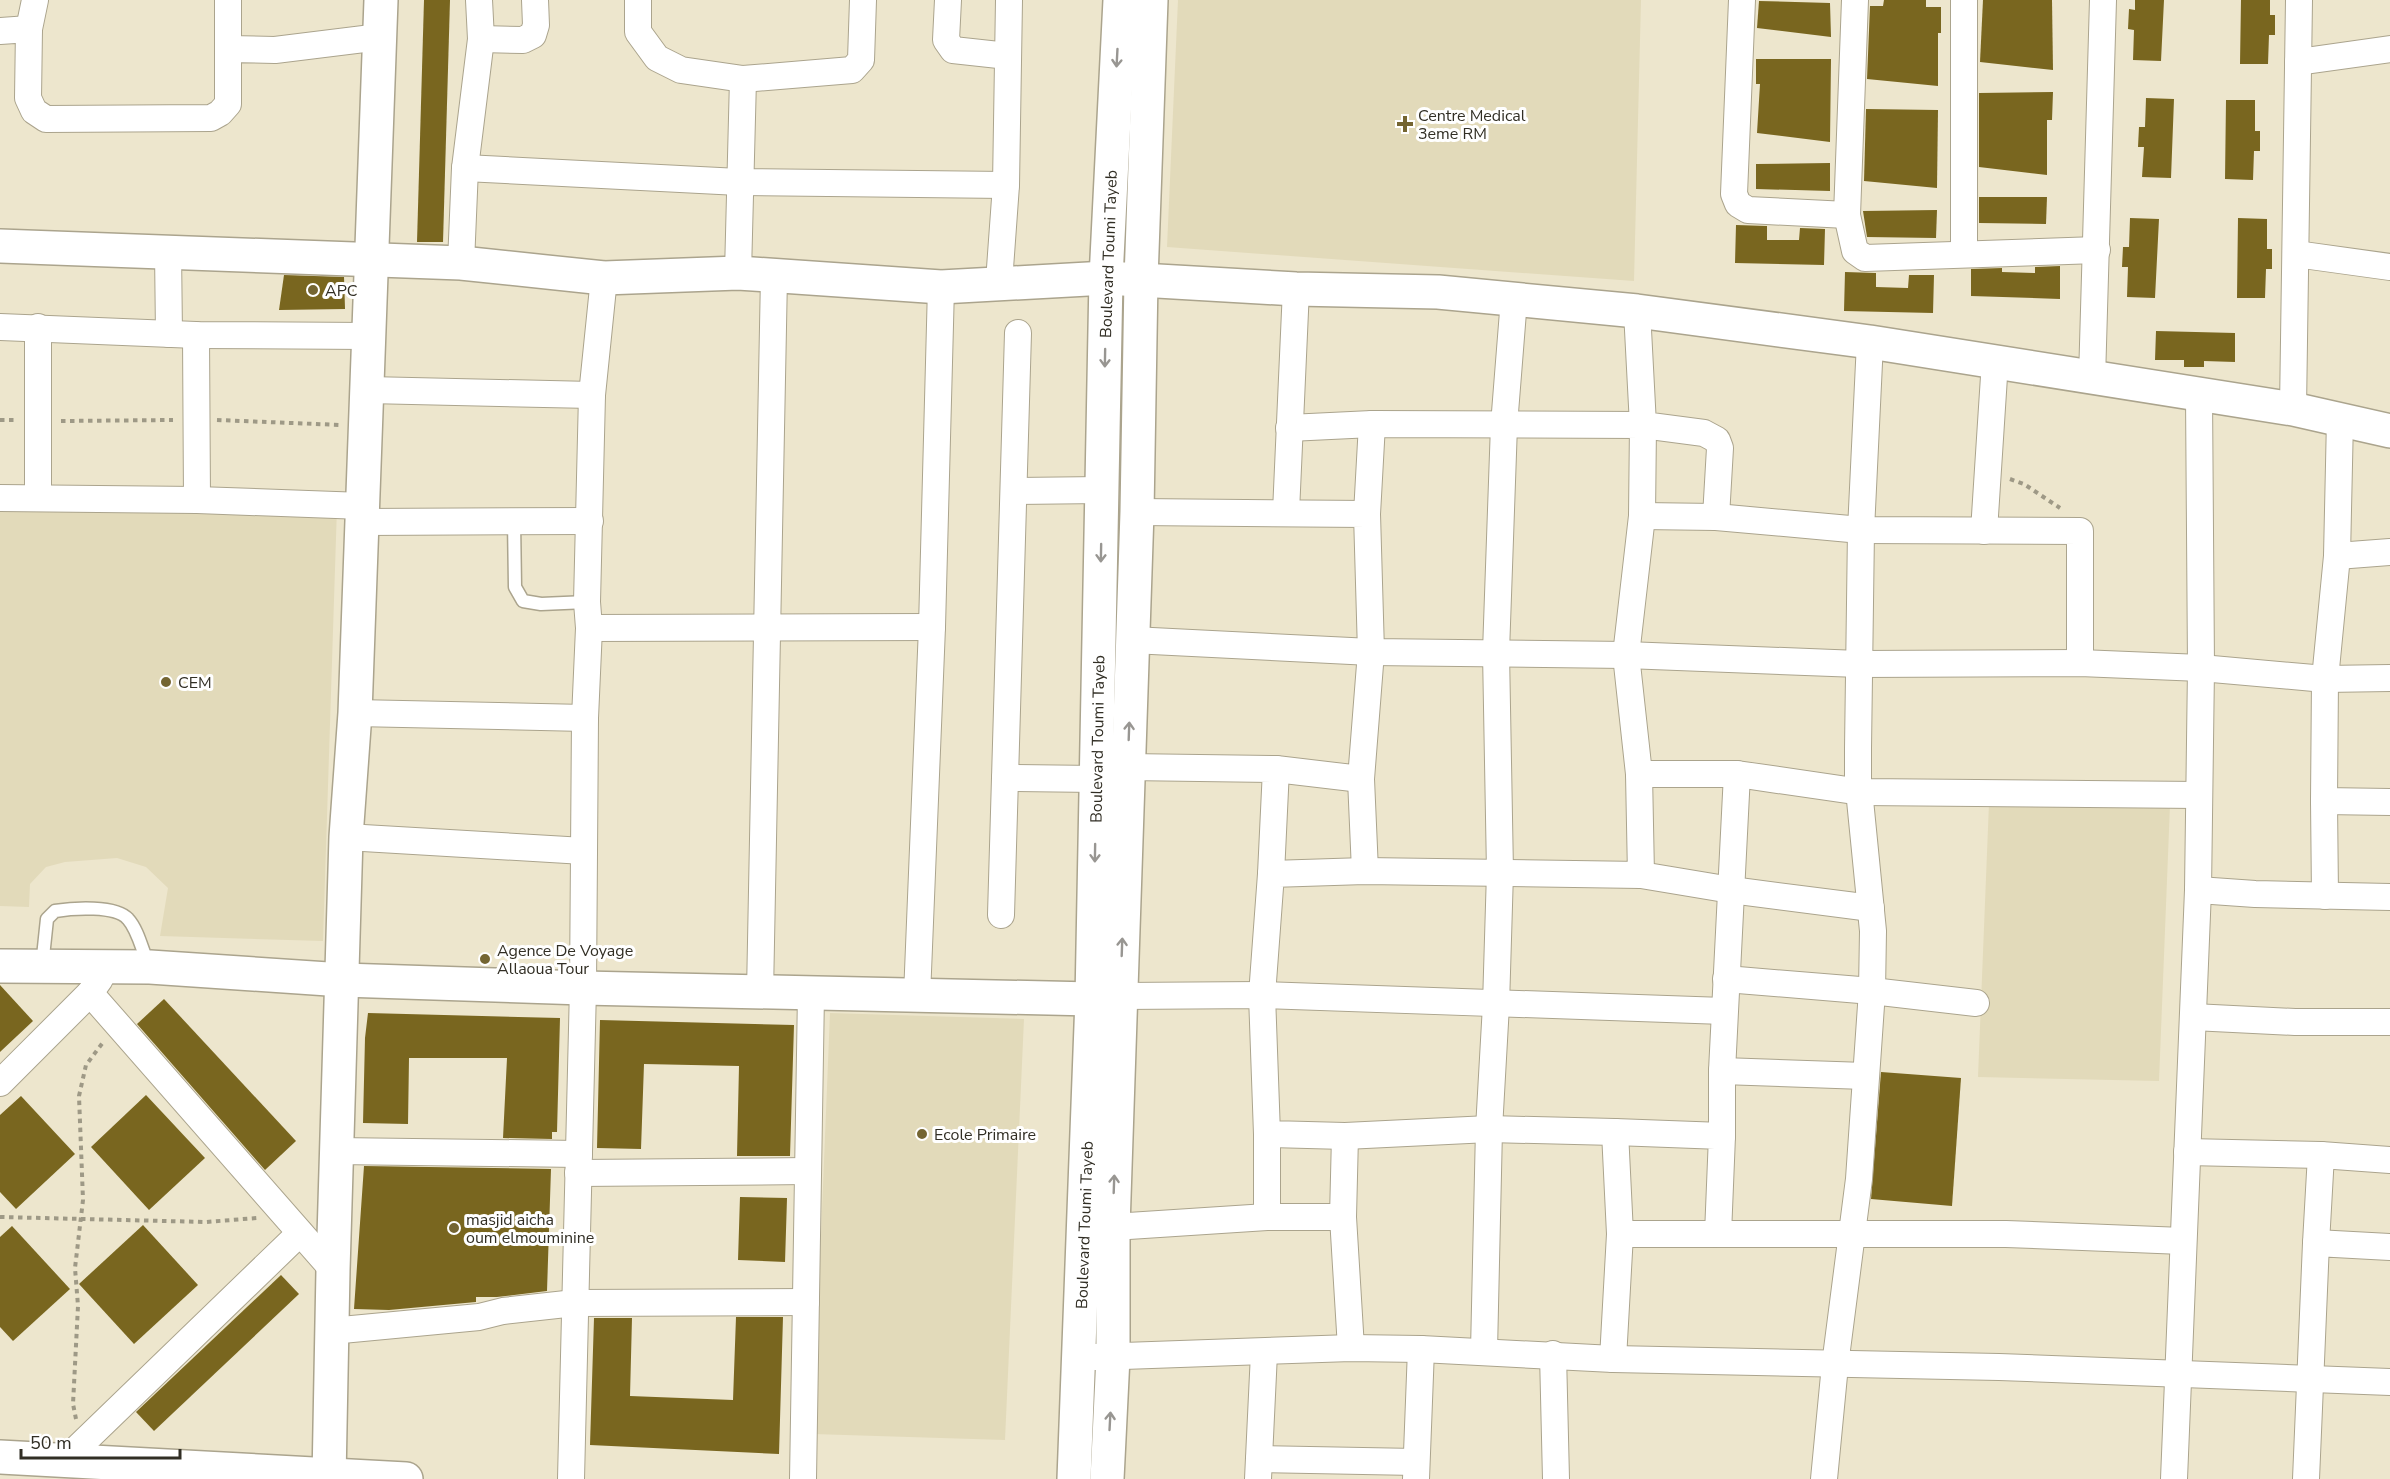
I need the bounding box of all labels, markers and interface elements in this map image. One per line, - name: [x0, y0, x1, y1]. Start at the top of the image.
- one-way arrow: [1112, 48, 1123, 68]
- place label: Centre Medical 3eme RM: [1418, 105, 1526, 145]
- marker: Centre Medical 3eme RM: [1396, 115, 1414, 133]
- street label: Boulevard Toumi Tayeb: [1095, 170, 1123, 338]
- place label: APC: [325, 280, 358, 302]
- marker: APC: [306, 283, 320, 297]
- one-way arrow: [1099, 348, 1110, 368]
- one-way arrow: [1095, 543, 1107, 563]
- street label: Boulevard Toumi Tayeb: [1086, 655, 1110, 823]
- place label: CEM: [178, 672, 212, 694]
- marker: CEM: [159, 675, 173, 689]
- one-way arrow: [1123, 721, 1134, 741]
- one-way arrow: [1089, 843, 1101, 863]
- one-way arrow: [1116, 937, 1128, 957]
- place label: Agence De Voyage Allaoua Tour: [497, 940, 633, 980]
- marker: Agence De Voyage Allaoua Tour: [478, 952, 492, 966]
- place label: Ecole Primaire: [934, 1124, 1036, 1146]
- marker: Ecole Primaire: [915, 1127, 929, 1141]
- street label: Boulevard Toumi Tayeb: [1071, 1141, 1099, 1309]
- one-way arrow: [1109, 1174, 1120, 1194]
- place label: masjid aicha oum elmouminine: [466, 1209, 594, 1249]
- marker: masjid aicha oum elmouminine: [447, 1221, 461, 1235]
- one-way arrow: [1104, 1411, 1115, 1431]
- scale bar: [21, 1422, 180, 1460]
- text: 50 m: [30, 1431, 72, 1455]

